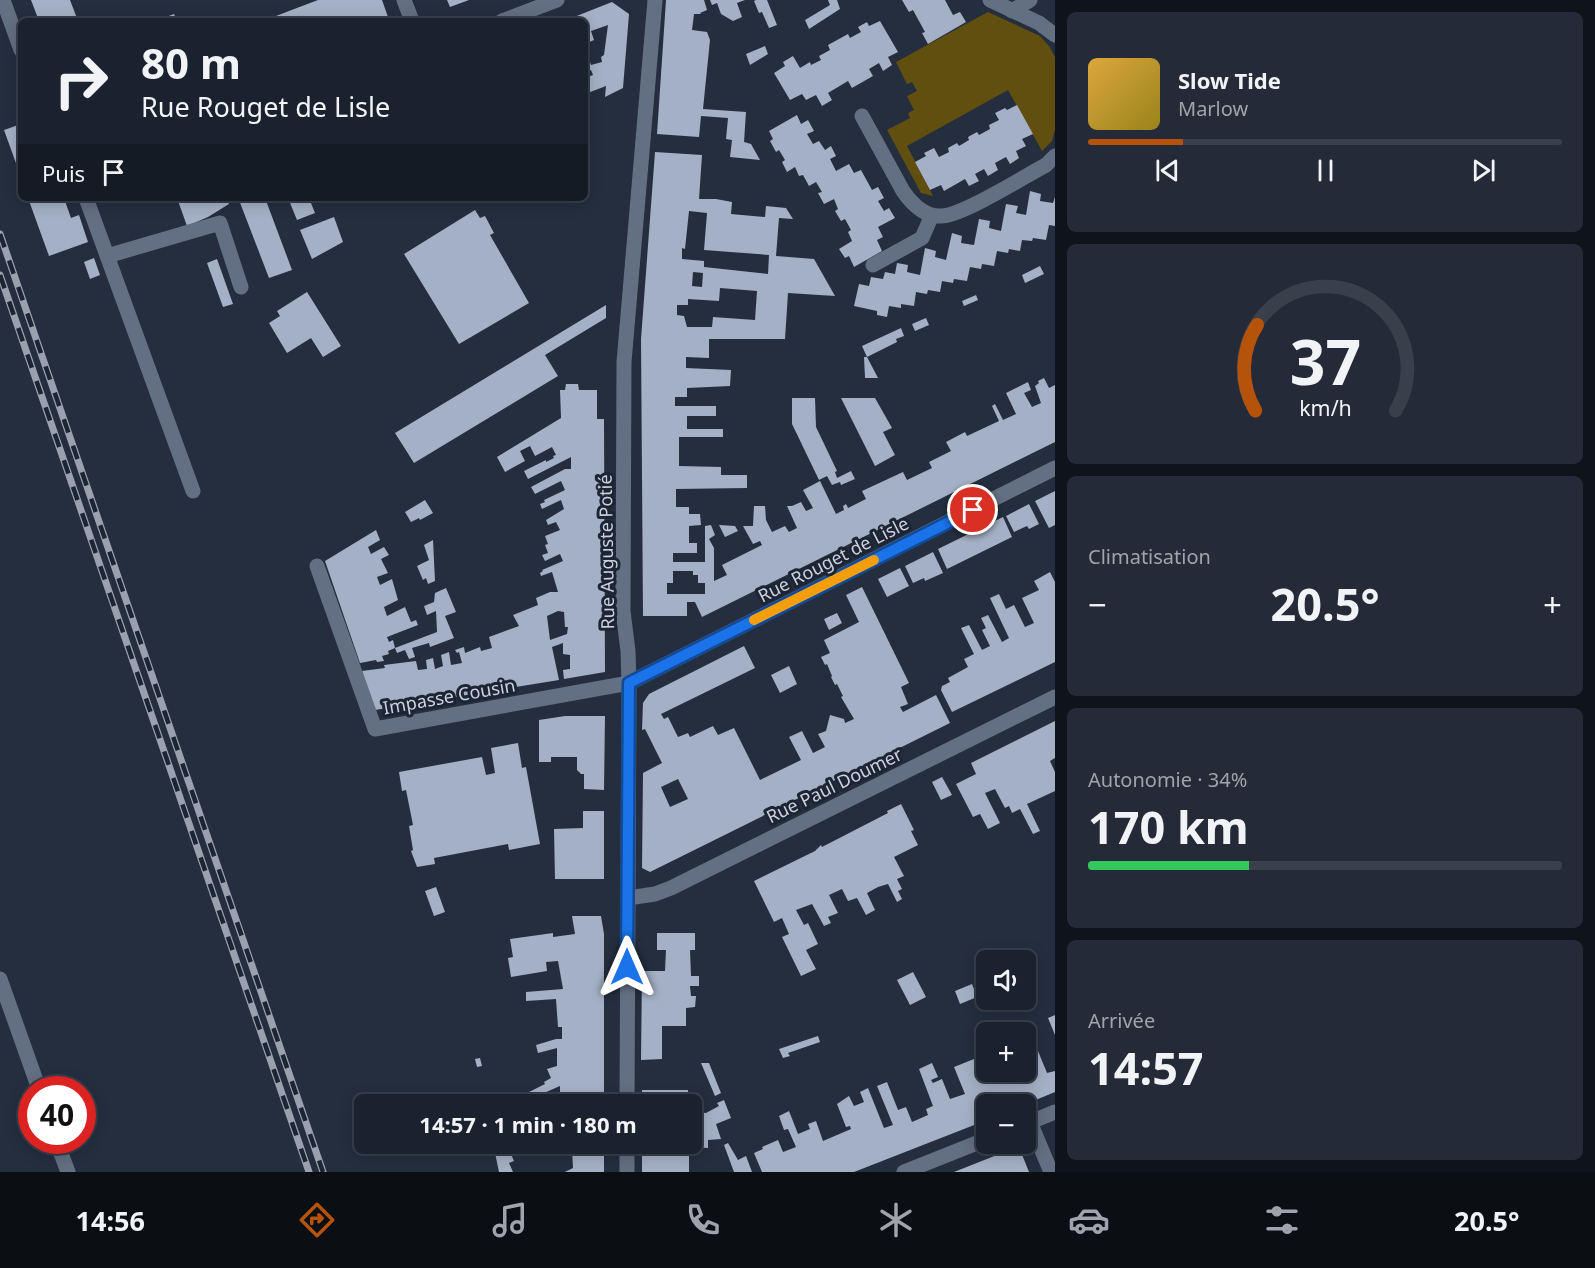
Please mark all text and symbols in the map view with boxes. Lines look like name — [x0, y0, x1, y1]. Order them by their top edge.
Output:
text: 80 m — [141, 34, 241, 91]
icon: right — [42, 42, 120, 120]
text: Slow Tide — [1178, 65, 1281, 95]
text: Rue Rouget de Lisle — [141, 88, 390, 125]
text: Marlow — [1178, 95, 1248, 122]
icon: previous — [1151, 154, 1184, 187]
icon: pause — [1309, 154, 1342, 187]
icon: next — [1467, 154, 1500, 187]
icon: arrive — [97, 156, 130, 189]
text: Puis — [42, 158, 85, 188]
text: 37 — [1289, 318, 1361, 403]
text: km/h — [1299, 393, 1351, 422]
street label: Rue Auguste Potié — [593, 474, 619, 630]
pin — [947, 484, 998, 535]
icon: arrive — [956, 493, 989, 526]
street label: Rue Rouget de Lisle — [754, 511, 912, 607]
text: Climatisation — [1088, 543, 1211, 570]
text: 20.5° — [1271, 573, 1379, 634]
text: − — [1088, 582, 1107, 627]
text: + — [1543, 582, 1562, 627]
street label: Impasse Cousin — [381, 673, 517, 719]
street label: Rue Paul Doumer — [762, 741, 906, 828]
text: Autonomie · 34% — [1088, 766, 1247, 793]
text: 170 km — [1088, 796, 1249, 857]
position arrow — [595, 935, 659, 999]
map controls — [976, 950, 1036, 1154]
button: sound — [976, 950, 1036, 1010]
text: Arrivée — [1088, 1007, 1155, 1034]
button: + — [976, 1022, 1036, 1082]
text: 14:57 — [1088, 1037, 1204, 1098]
speed limit sign: 40 — [18, 1076, 96, 1154]
button: − — [976, 1094, 1036, 1154]
text: 14:57 · 1 min · 180 m — [419, 1109, 637, 1139]
icon: directions — [296, 1199, 338, 1241]
icon: music — [489, 1199, 531, 1241]
icon: phone — [682, 1199, 724, 1241]
icon: climate — [875, 1199, 917, 1241]
icon: car — [1068, 1199, 1110, 1241]
icon: filters — [1261, 1199, 1303, 1241]
text: 14:56 — [76, 1202, 145, 1239]
text: 20.5° — [1454, 1202, 1519, 1239]

